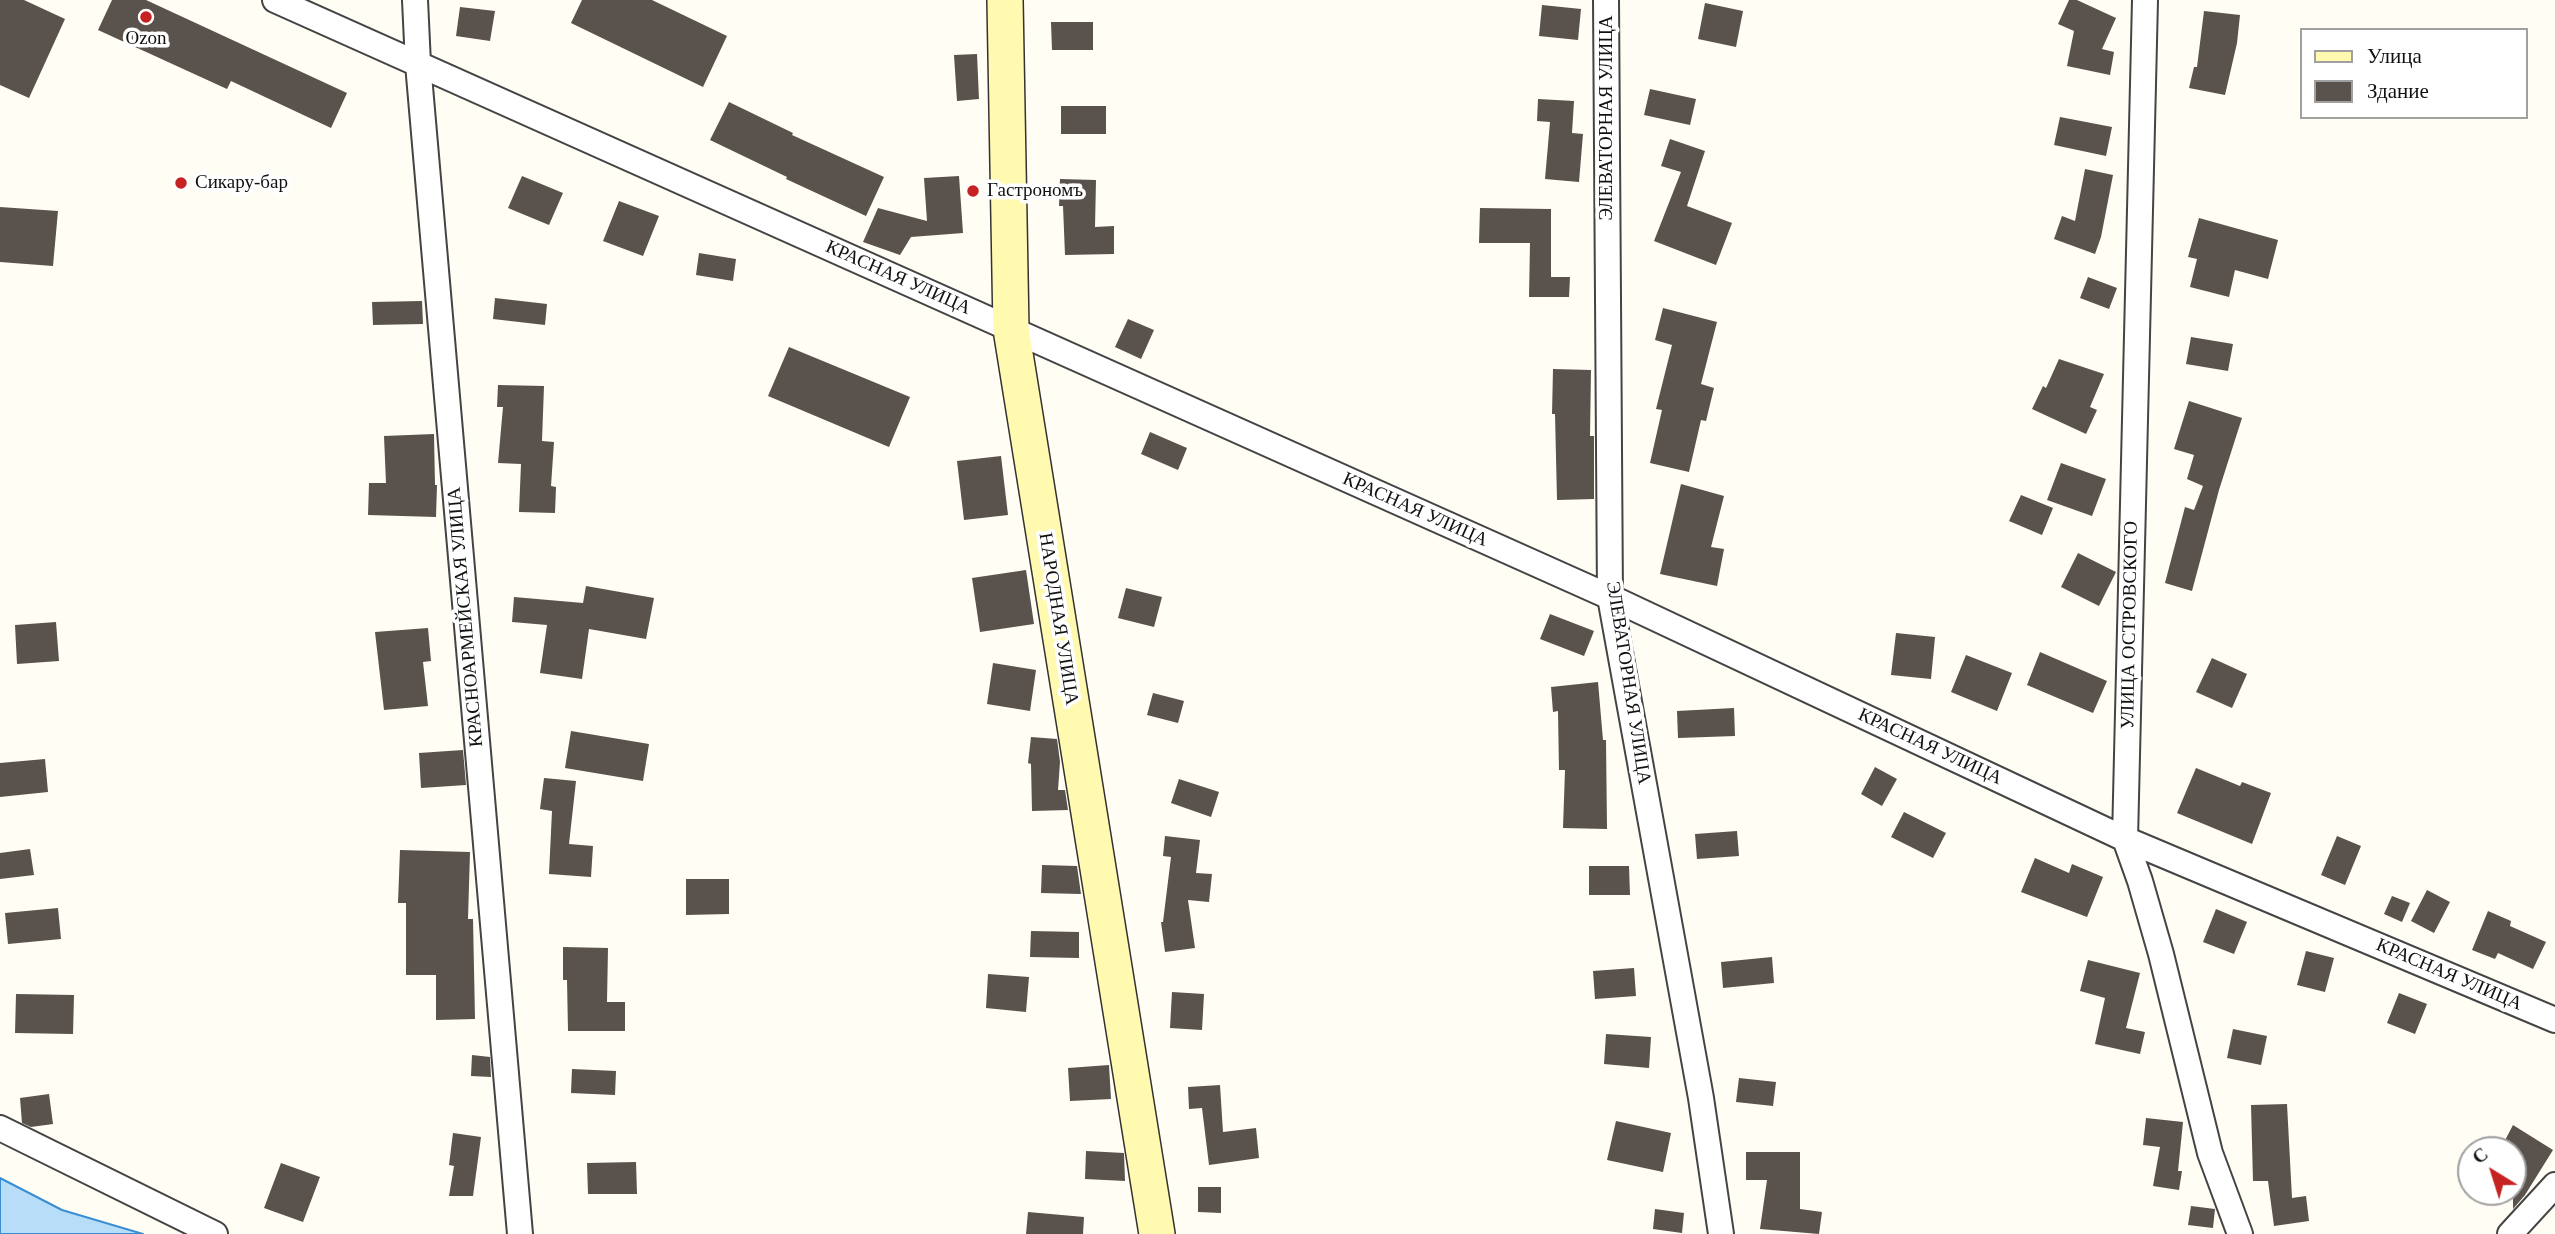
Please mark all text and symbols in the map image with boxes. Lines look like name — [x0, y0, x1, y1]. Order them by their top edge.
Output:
marker: Ozon — [138, 9, 154, 25]
street label: ЭЛЕВАТОРНАЯ УЛИЦА — [1596, 15, 1618, 221]
place label: Ozon — [125, 28, 167, 50]
legend — [2300, 28, 2527, 119]
text: Улица — [2367, 44, 2422, 68]
text: Здание — [2367, 79, 2429, 103]
place label: Сикару-бар — [195, 172, 288, 194]
marker: Сикару-бар — [173, 175, 189, 191]
place label: Гастрономъ — [987, 180, 1083, 202]
marker: Гастрономъ — [965, 183, 981, 199]
street label: КРАСНАЯ УЛИЦА — [822, 236, 974, 320]
street label: КРАСНАЯ УЛИЦА — [1339, 468, 1491, 552]
street label: КРАСНОАРМЕЙСКАЯ УЛИЦА — [443, 486, 489, 748]
street label: УЛИЦА ОСТРОВСКОГО — [2117, 521, 2143, 729]
street label: НАРОДНАЯ УЛИЦА — [1033, 531, 1083, 707]
street label: ЭЛЕВАТОРНАЯ УЛИЦА — [1601, 580, 1655, 786]
street label: КРАСНАЯ УЛИЦА — [1854, 704, 2006, 790]
street label: КРАСНАЯ УЛИЦА — [2373, 934, 2525, 1016]
north arrow — [2457, 1136, 2527, 1206]
text: С — [2468, 1143, 2492, 1168]

